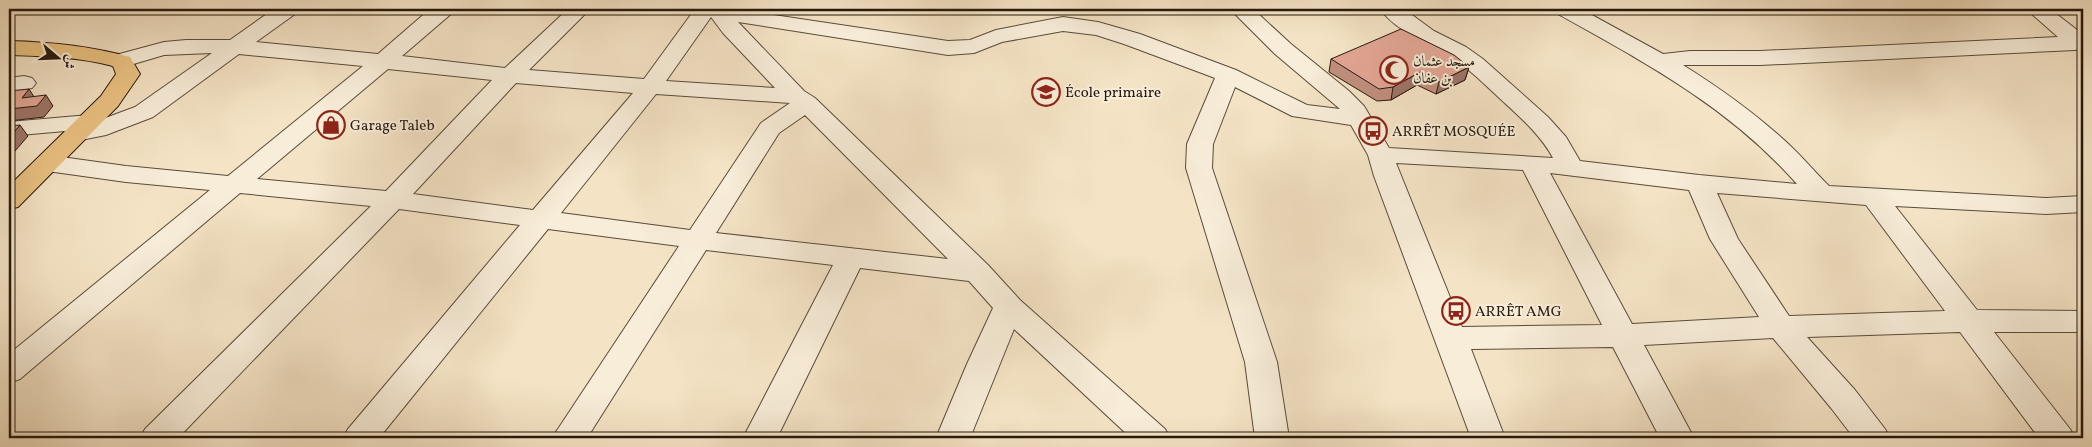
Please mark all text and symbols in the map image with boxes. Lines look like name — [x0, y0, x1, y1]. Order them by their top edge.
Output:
north arrow — [32, 32, 82, 82]
text: ش — [58, 52, 80, 72]
place label: مسجد عثمان بن عفان — [1413, 52, 1475, 90]
mosque icon: مسجد عثمان بن عفان — [1379, 55, 1409, 85]
school or university icon: École primaire — [1031, 77, 1061, 107]
place label: École primaire — [1065, 83, 1161, 104]
shop icon: Garage Taleb — [316, 110, 346, 140]
place label: Garage Taleb — [350, 116, 435, 137]
bus stop icon: ARRÊT MOSQUÉE — [1358, 116, 1388, 146]
place label: ARRÊT MOSQUÉE — [1392, 122, 1515, 143]
bus stop icon: ARRÊT AMG — [1441, 296, 1471, 326]
place label: ARRÊT AMG — [1475, 302, 1562, 323]

